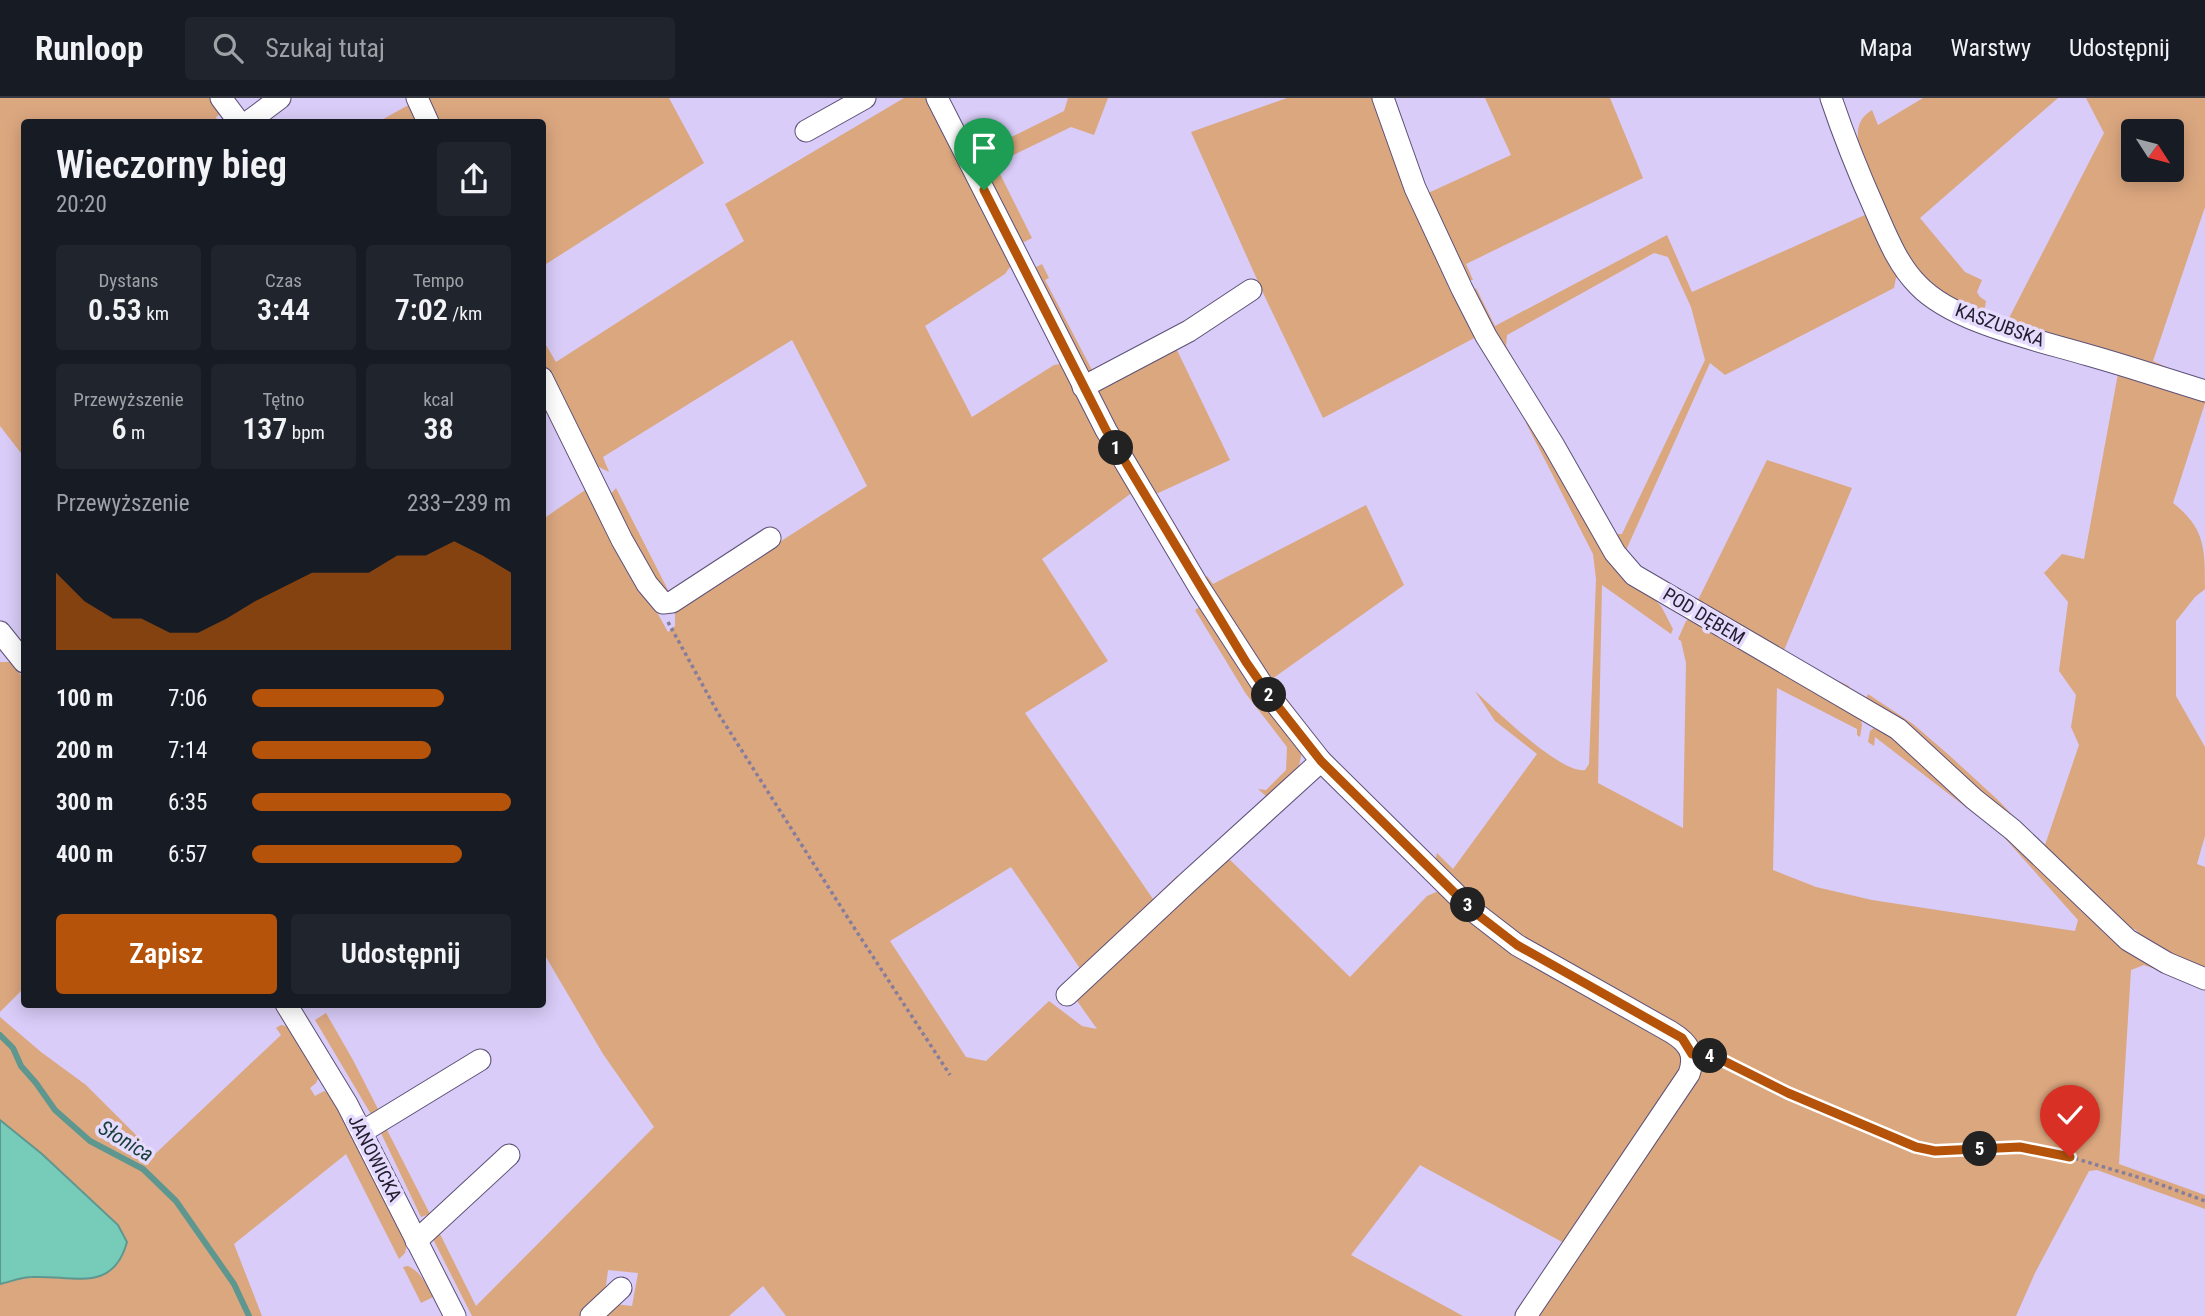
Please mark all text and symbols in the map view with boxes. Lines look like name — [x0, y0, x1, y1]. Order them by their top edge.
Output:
search box — [185, 17, 675, 80]
text: Runloop — [35, 29, 143, 68]
icon: search — [209, 29, 247, 67]
text: Szukaj tutaj — [265, 33, 385, 63]
text: Mapa — [1860, 34, 1913, 62]
text: Warstwy — [1951, 34, 2031, 62]
text: Udostępnij — [2069, 34, 2170, 62]
pin — [954, 118, 1014, 190]
north arrow — [2121, 119, 2184, 182]
map controls — [2121, 119, 2184, 182]
icon: arrive — [965, 129, 1003, 167]
button: share — [437, 142, 511, 216]
text: Wieczorny bieg — [56, 143, 287, 187]
text: 20:20 — [56, 191, 107, 218]
text: Dystans — [98, 269, 159, 292]
text: Czas — [265, 269, 302, 292]
text: Tempo — [413, 269, 464, 292]
text: 0.53 — [88, 292, 142, 327]
text: 3:44 — [257, 292, 310, 327]
text: 7:02 — [395, 292, 448, 327]
street label: KASZUBSKA — [1952, 298, 2048, 352]
text: km — [142, 302, 169, 325]
text: /km — [448, 302, 482, 325]
text: Przewyższenie — [73, 388, 184, 411]
text: Tętno — [262, 388, 305, 411]
text: kcal — [423, 388, 454, 411]
text: 6 — [112, 411, 127, 446]
text: 137 — [242, 411, 287, 446]
text: 38 — [423, 411, 454, 446]
text: m — [127, 421, 145, 444]
text: bpm — [287, 421, 325, 444]
pin: 1 — [1098, 430, 1134, 466]
text: 1 — [1111, 436, 1120, 459]
text: Przewyższenie — [56, 490, 189, 517]
text: 233–239 m — [407, 490, 511, 517]
street label: POD DĘBEM — [1659, 583, 1749, 649]
pin: 2 — [1252, 678, 1286, 712]
text: 2 — [1264, 683, 1273, 706]
text: 100 m — [56, 685, 113, 712]
text: 7:06 — [168, 685, 207, 712]
text: 200 m — [56, 737, 113, 764]
text: 7:14 — [168, 737, 207, 764]
text: 300 m — [56, 789, 113, 816]
text: 6:35 — [168, 789, 207, 816]
text: 400 m — [56, 841, 113, 868]
text: 6:57 — [168, 841, 207, 868]
pin: 3 — [1450, 888, 1486, 922]
text: 3 — [1463, 893, 1472, 916]
button: Zapisz — [56, 914, 277, 994]
button: Udostępnij — [291, 914, 511, 994]
pin: 4 — [1692, 1038, 1728, 1074]
text: 4 — [1705, 1044, 1714, 1067]
pin — [2040, 1085, 2100, 1157]
icon: check — [2051, 1096, 2089, 1134]
street label: JANOWICKA — [343, 1111, 407, 1205]
water label: Słonica — [94, 1115, 158, 1167]
pin: 5 — [1962, 1132, 1997, 1166]
text: 5 — [1975, 1137, 1984, 1160]

